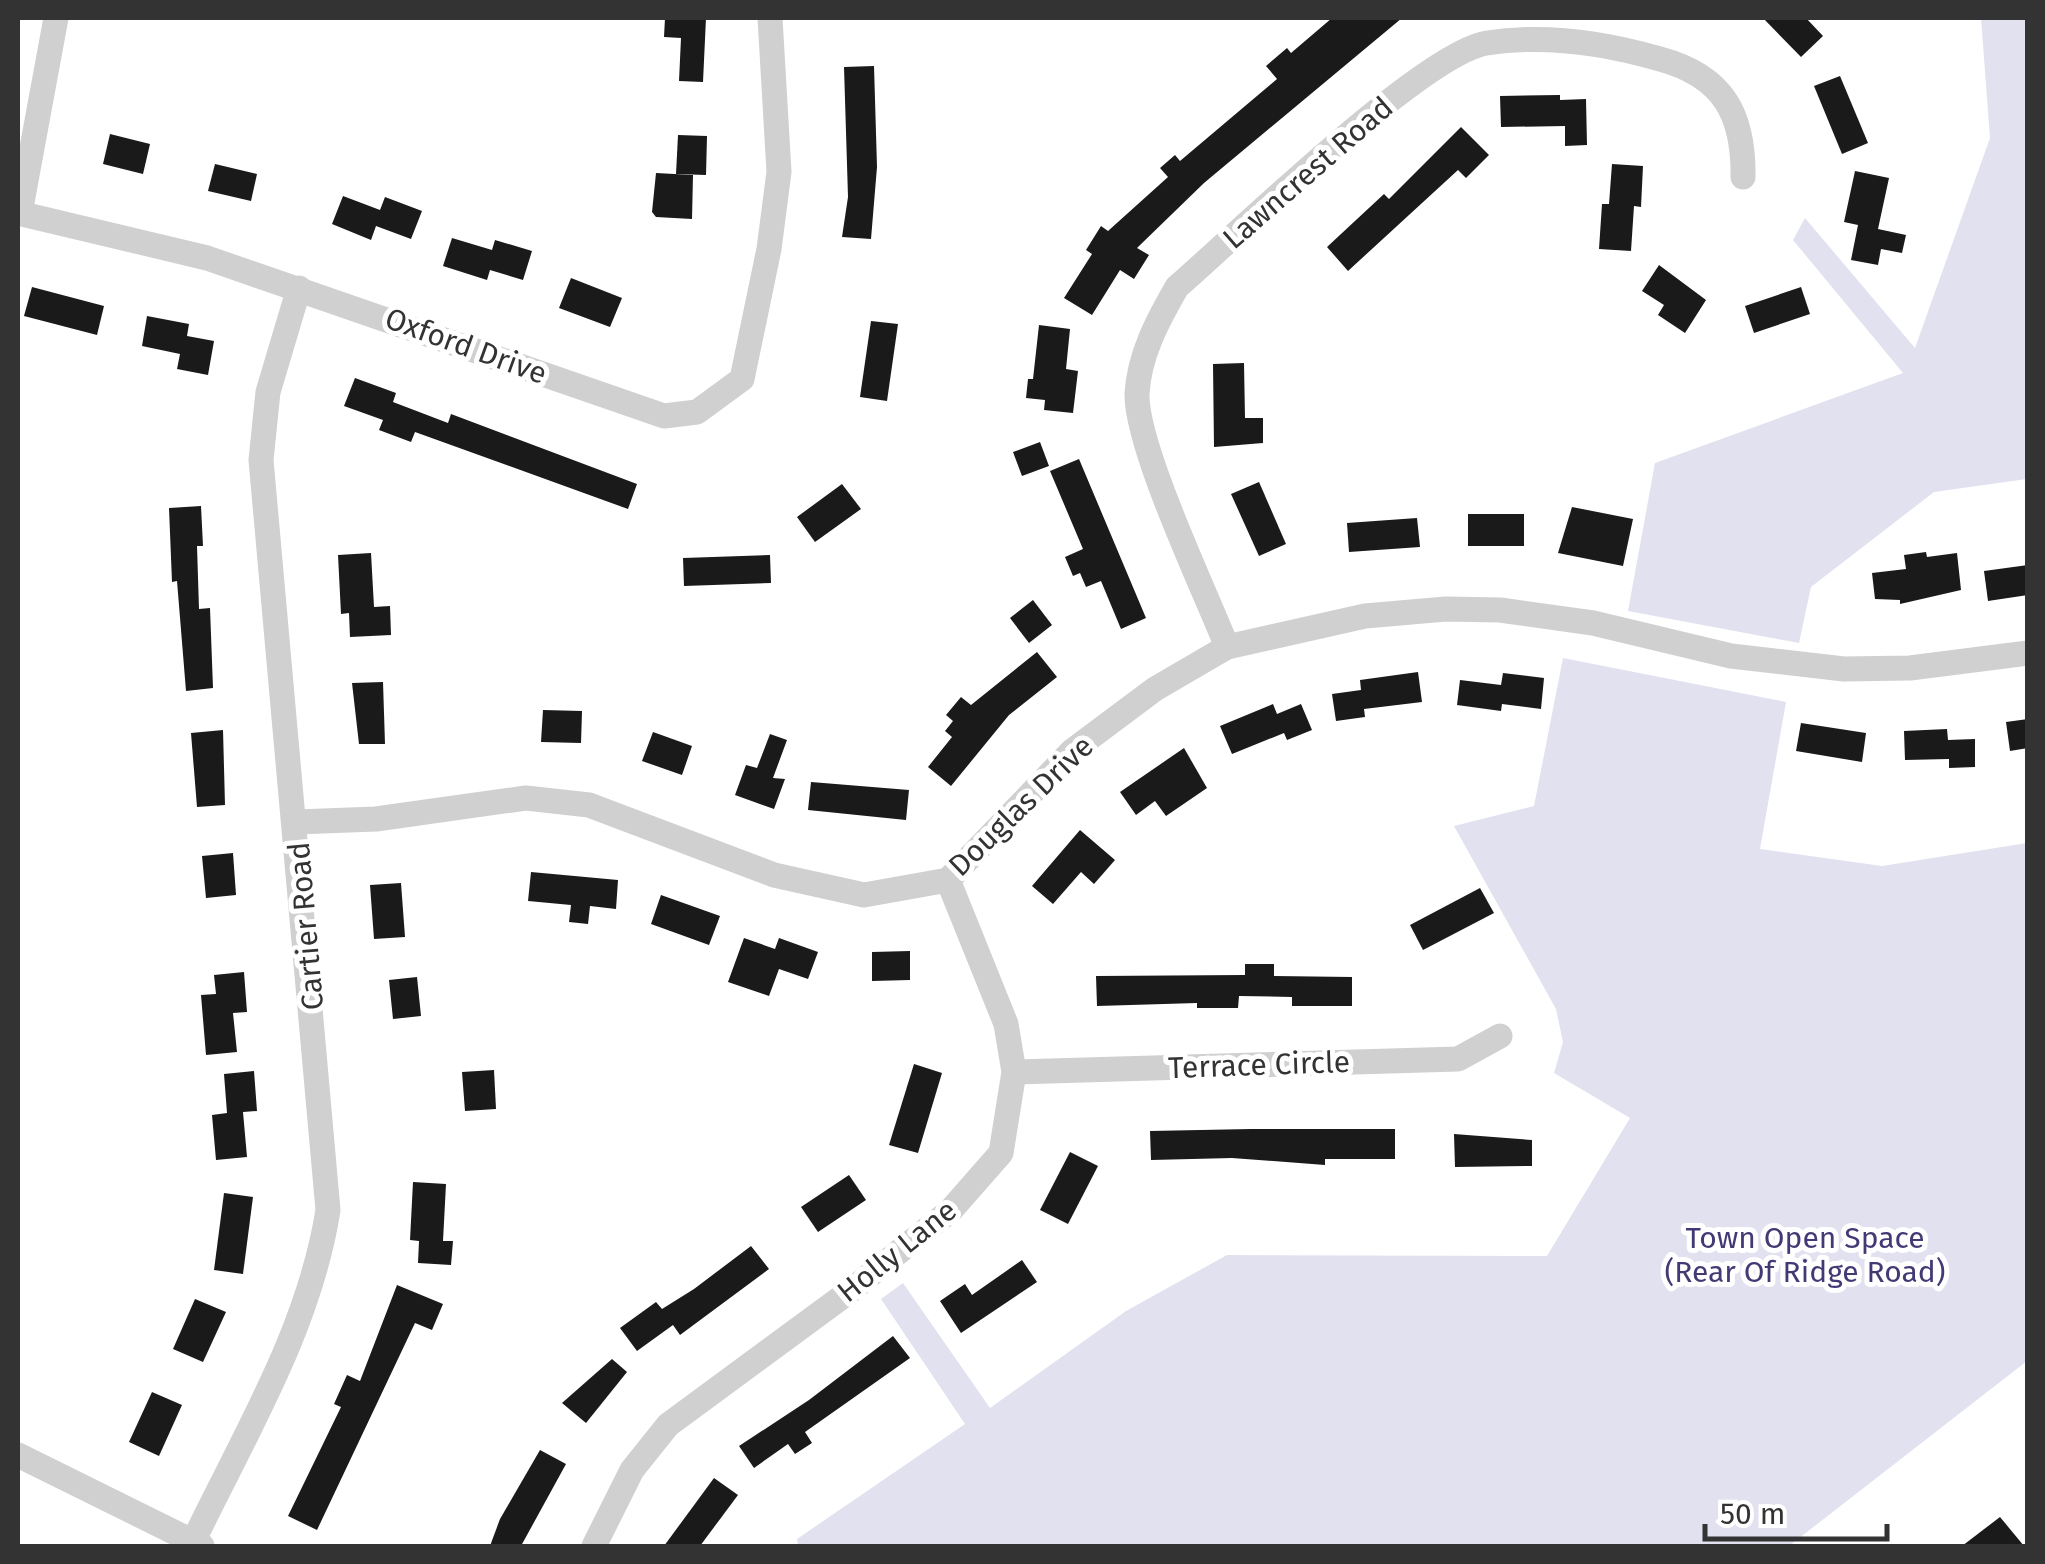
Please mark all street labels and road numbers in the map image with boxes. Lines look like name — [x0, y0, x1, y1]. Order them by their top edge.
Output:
street label: Lawncrest Road — [1216, 89, 1400, 257]
street label: Oxford Drive — [380, 300, 552, 392]
street label: Douglas Drive — [941, 728, 1101, 884]
street label: Cartier Road — [281, 840, 331, 1012]
street label: Terrace Circle — [1167, 1044, 1351, 1086]
street label: Holly Lane — [830, 1192, 964, 1310]

